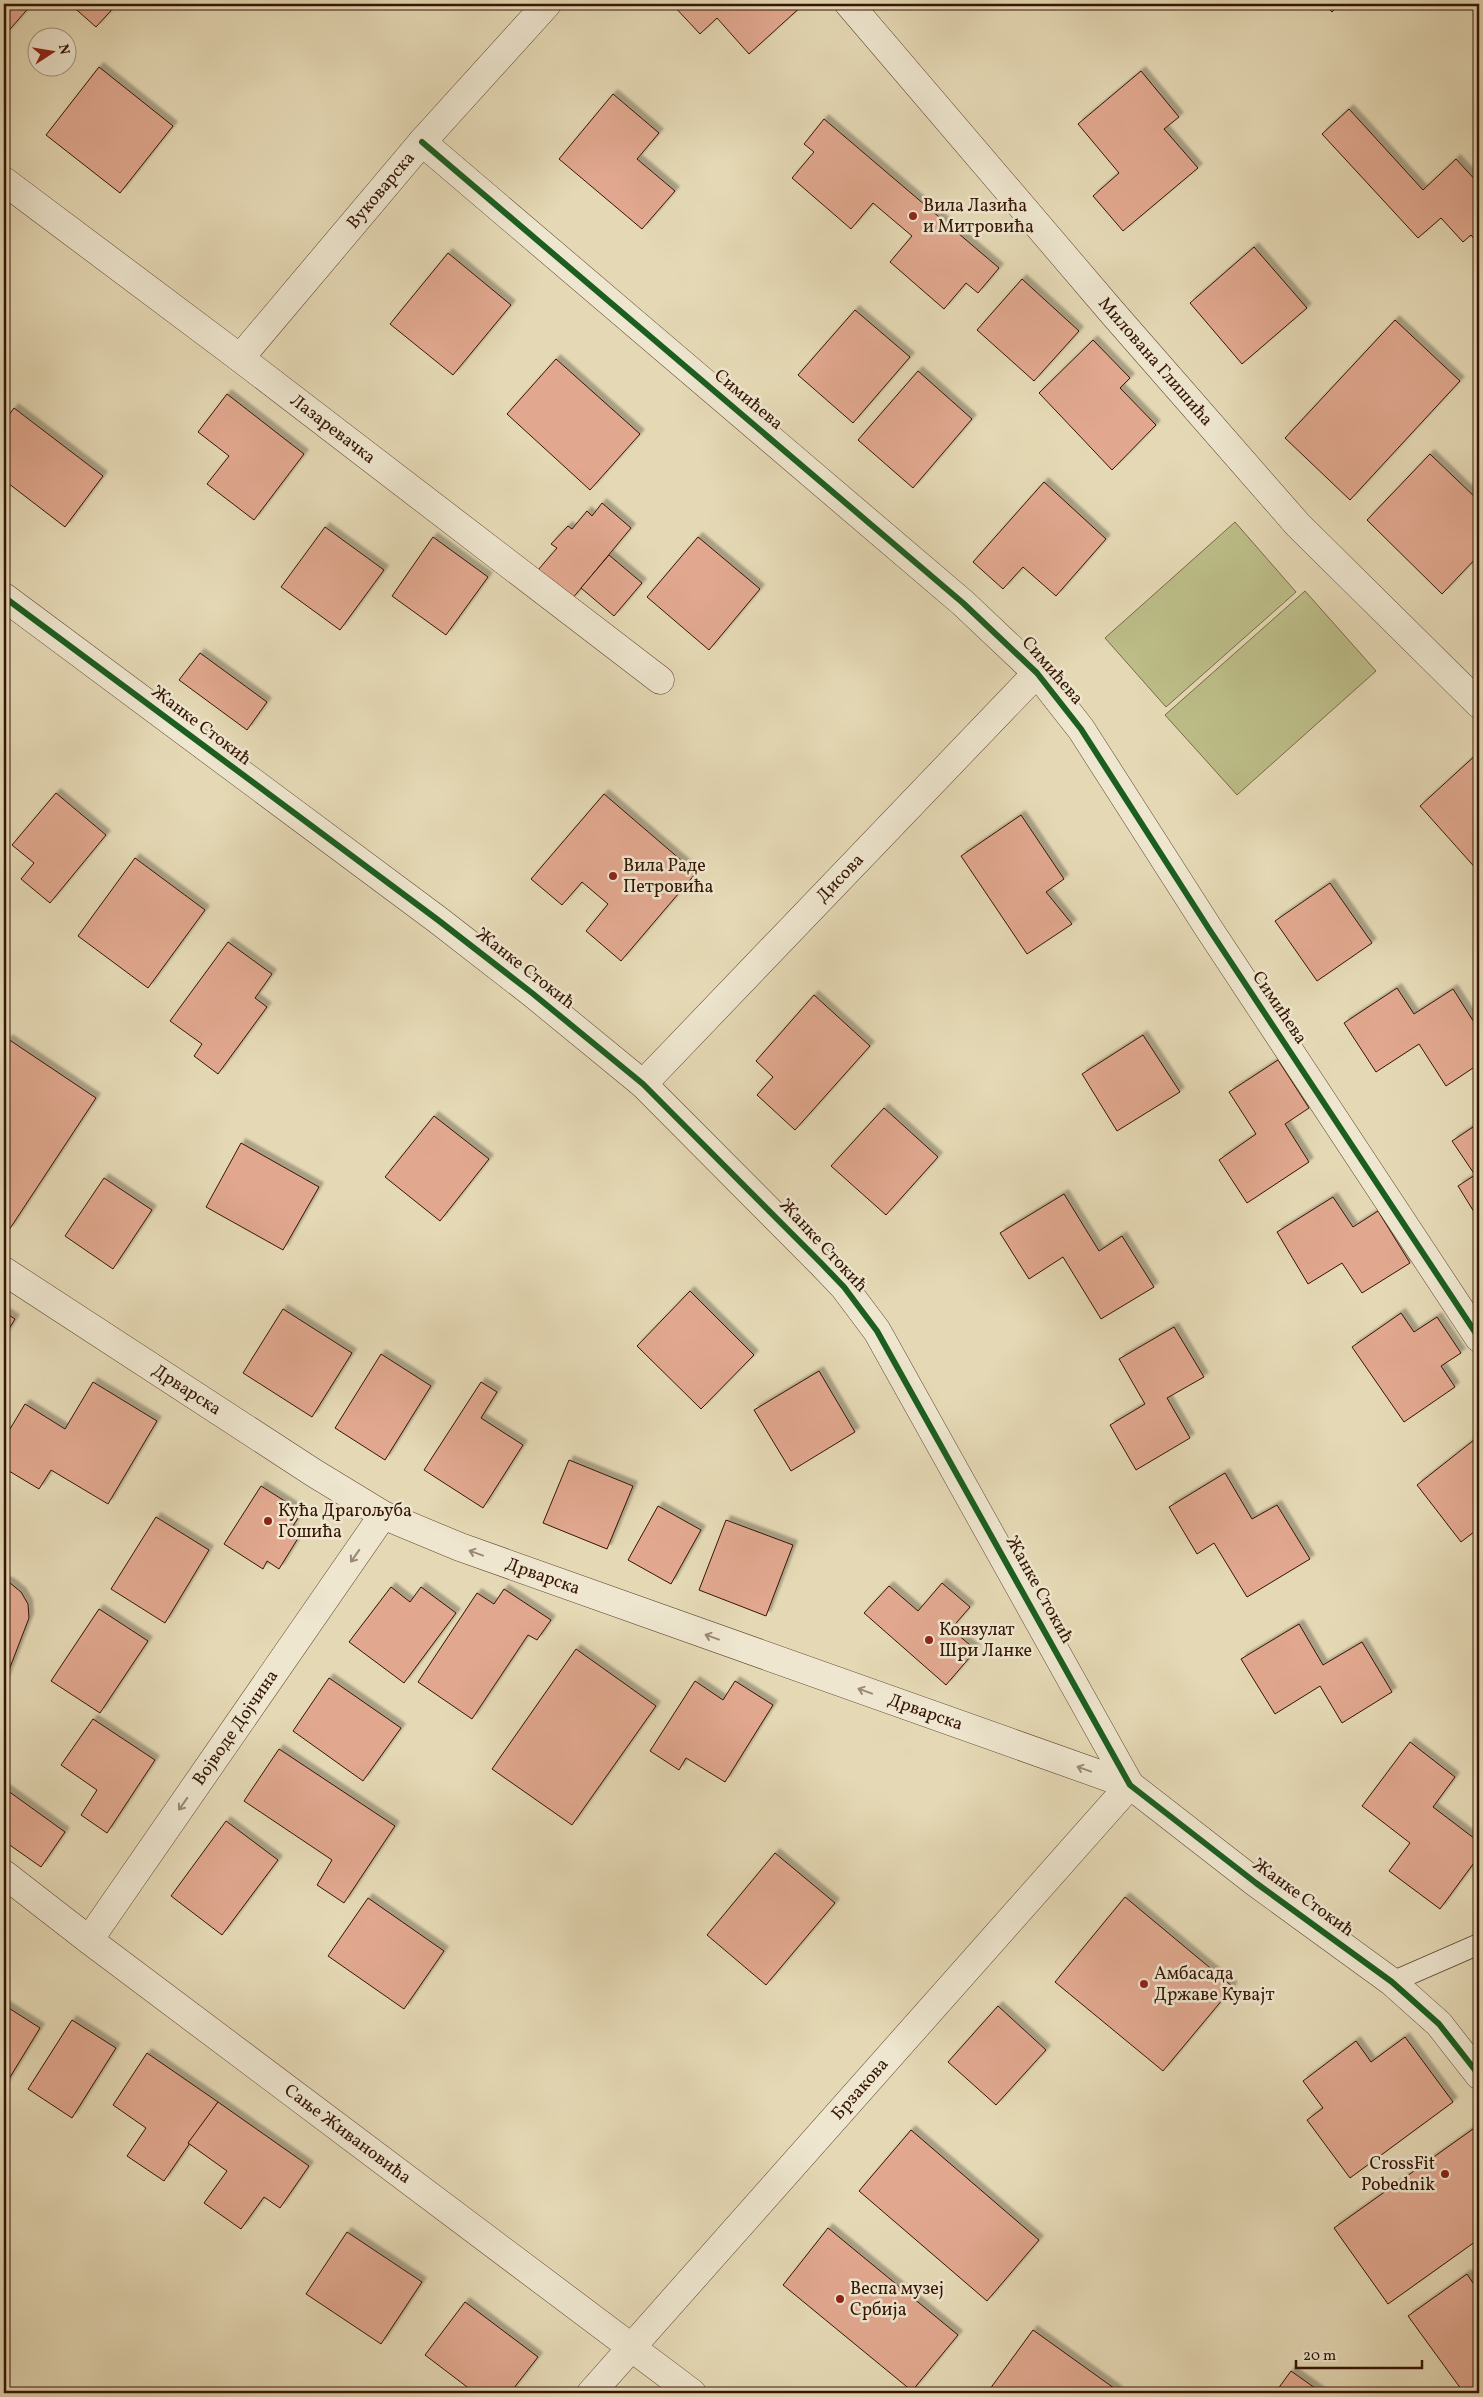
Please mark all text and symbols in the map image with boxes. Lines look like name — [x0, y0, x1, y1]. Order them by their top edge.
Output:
north arrow — [28, 28, 78, 78]
text: N — [53, 43, 74, 57]
street label: Вуковарска — [341, 146, 421, 235]
place label: Вила Лазића и Митровића — [923, 194, 1034, 240]
marker: Вила Лазића и Митровића — [907, 210, 919, 222]
street label: Милована Глишића — [1092, 292, 1219, 432]
street label: Симићева — [708, 364, 788, 436]
street label: Лазаревачка — [285, 388, 381, 470]
street label: Симићева — [1015, 631, 1089, 711]
street label: Жанке Стокић — [146, 680, 257, 772]
street label: Дисова — [811, 848, 870, 908]
place label: Вила Раде Петровића — [623, 854, 714, 900]
marker: Вила Раде Петровића — [607, 870, 619, 882]
street label: Жанке Стокић — [470, 922, 580, 1016]
street label: Симићева — [1245, 966, 1313, 1050]
street label: Жанке Стокић — [773, 1194, 873, 1299]
street label: Дрварска — [147, 1358, 226, 1422]
place label: Кућа Драгољуба Гошића — [278, 1499, 412, 1545]
marker: Кућа Драгољуба Гошића — [262, 1515, 274, 1527]
street label: Жанке Стокић — [999, 1532, 1079, 1649]
one-way arrow — [350, 1548, 360, 1562]
one-way arrow — [469, 1548, 485, 1558]
street label: Дрварска — [502, 1552, 584, 1601]
place label: Конзулат Шри Ланке — [939, 1618, 1032, 1664]
one-way arrow — [705, 1632, 720, 1641]
marker: Конзулат Шри Ланке — [923, 1634, 935, 1646]
street label: Војводе Дојчина — [187, 1665, 285, 1791]
one-way arrow — [858, 1686, 874, 1695]
street label: Дрварска — [884, 1687, 966, 1737]
one-way arrow — [1077, 1764, 1093, 1773]
one-way arrow — [178, 1797, 188, 1811]
street label: Жанке Стокић — [1247, 1853, 1359, 1944]
place label: Амбасада Државе Кувајт — [1154, 1962, 1275, 2008]
marker: Амбасада Државе Кувајт — [1138, 1978, 1150, 1990]
street label: Брзакова — [826, 2053, 895, 2126]
street label: Сање Живановића — [279, 2078, 416, 2190]
place label: CrossFit Pobednik — [1361, 2152, 1435, 2198]
marker: CrossFit Pobednik — [1439, 2168, 1451, 2180]
place label: Веспа музеј Србија — [850, 2277, 944, 2323]
marker: Веспа музеј Србија — [834, 2293, 846, 2305]
scale bar — [1296, 2337, 1422, 2369]
text: 20 m — [1303, 2346, 1336, 2367]

